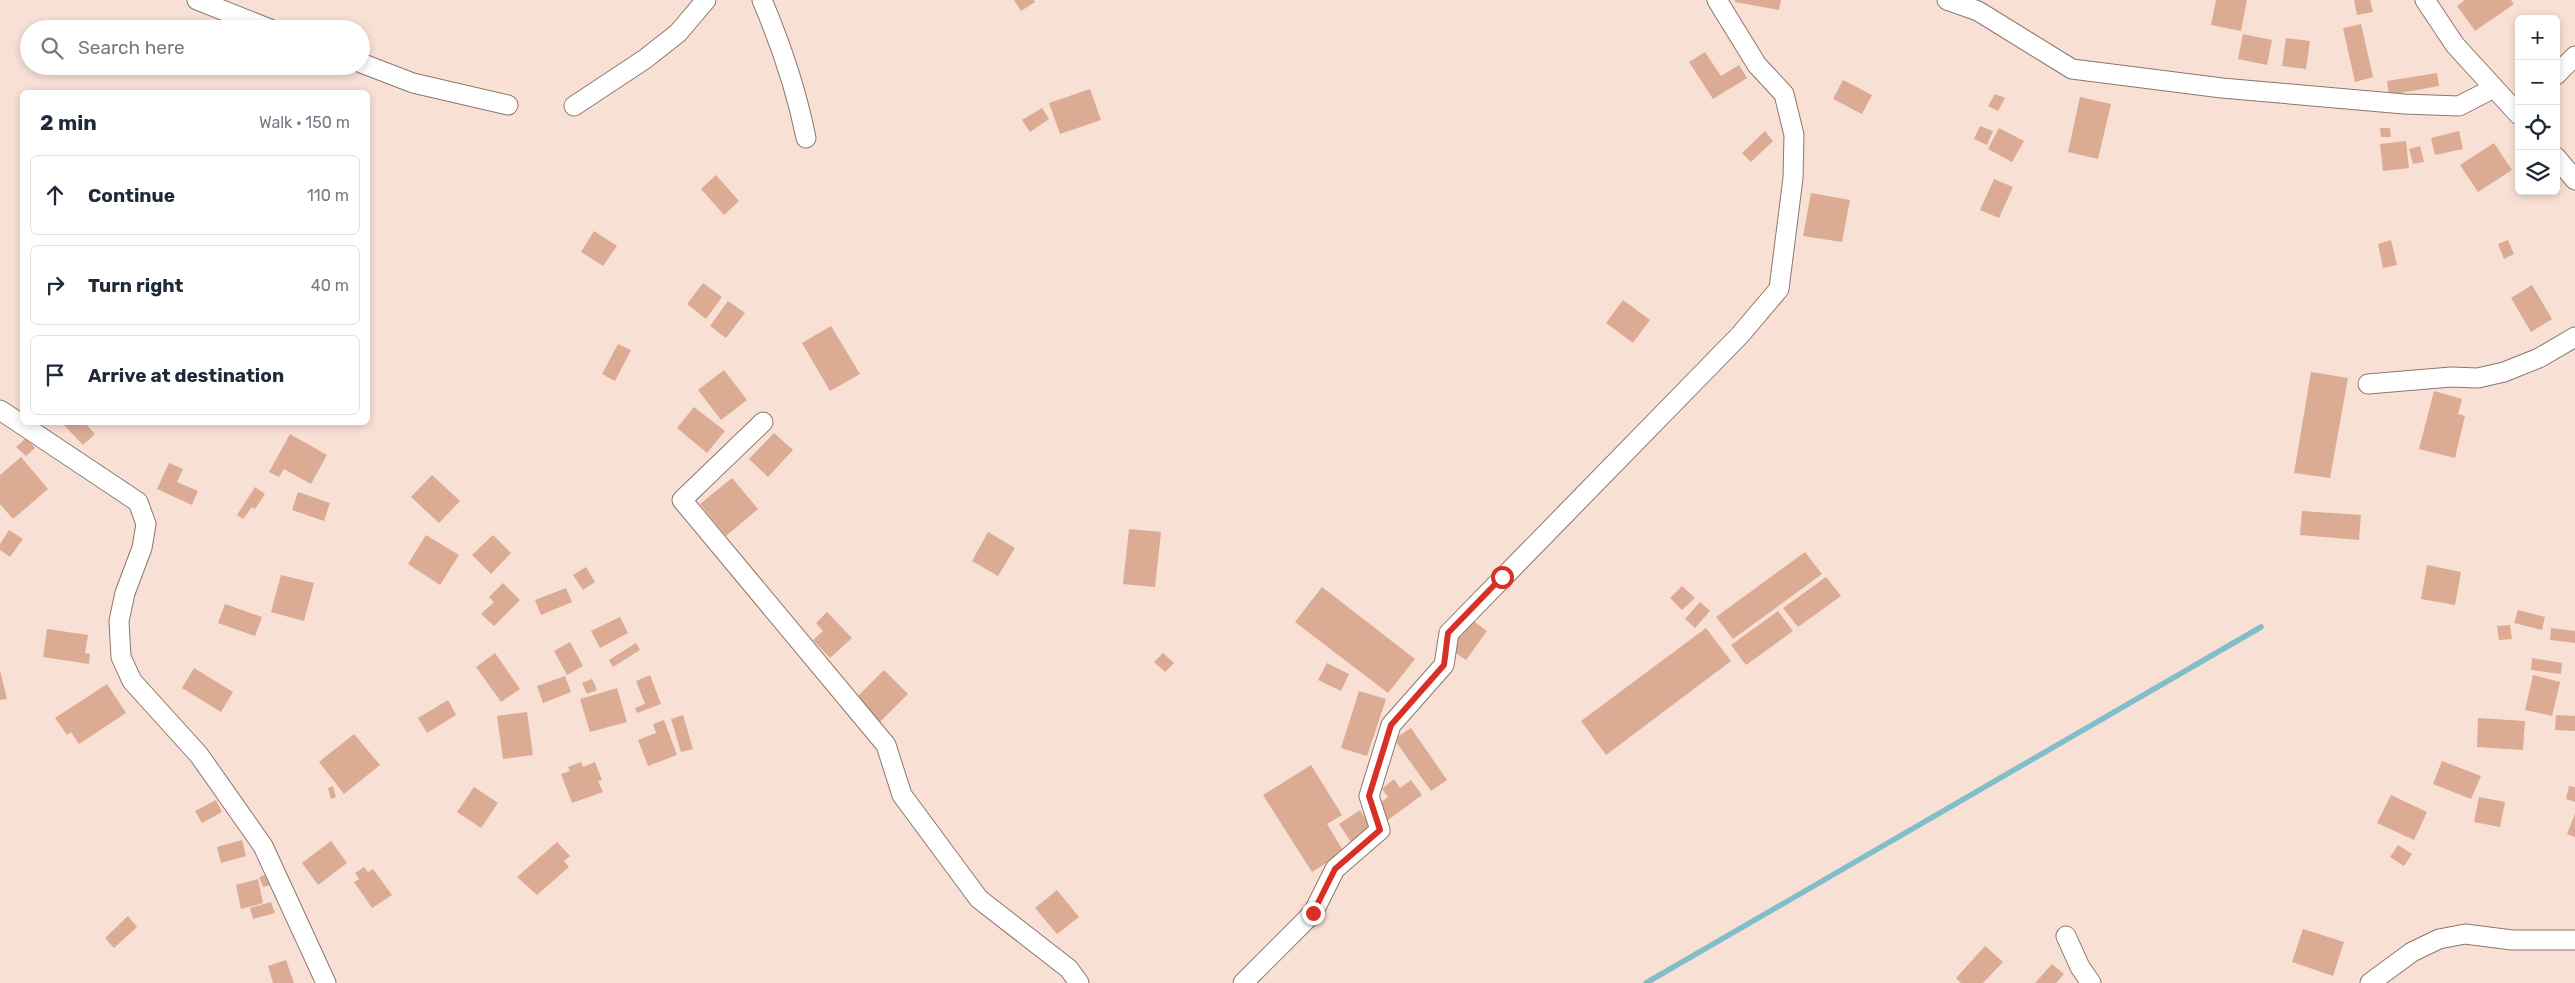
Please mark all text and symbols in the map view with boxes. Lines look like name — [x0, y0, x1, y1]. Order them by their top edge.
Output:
map controls — [2515, 15, 2560, 195]
button: + — [2515, 15, 2560, 60]
search box — [20, 20, 370, 75]
icon: search — [38, 34, 66, 62]
text: Search here — [78, 36, 185, 59]
button: − — [2515, 60, 2560, 105]
button: locate — [2515, 105, 2560, 150]
text: 2 min — [40, 110, 97, 135]
text: Walk · 150 m — [259, 113, 350, 132]
button: layers — [2515, 150, 2560, 195]
icon: ahead — [41, 181, 69, 209]
text: Continue — [88, 184, 175, 207]
text: 110 m — [307, 186, 349, 205]
icon: right — [41, 271, 69, 299]
text: Turn right — [88, 274, 183, 297]
text: 40 m — [311, 276, 349, 295]
icon: arrive — [41, 361, 69, 389]
text: Arrive at destination — [88, 364, 284, 387]
route start — [1491, 566, 1514, 589]
route end — [1302, 902, 1325, 925]

